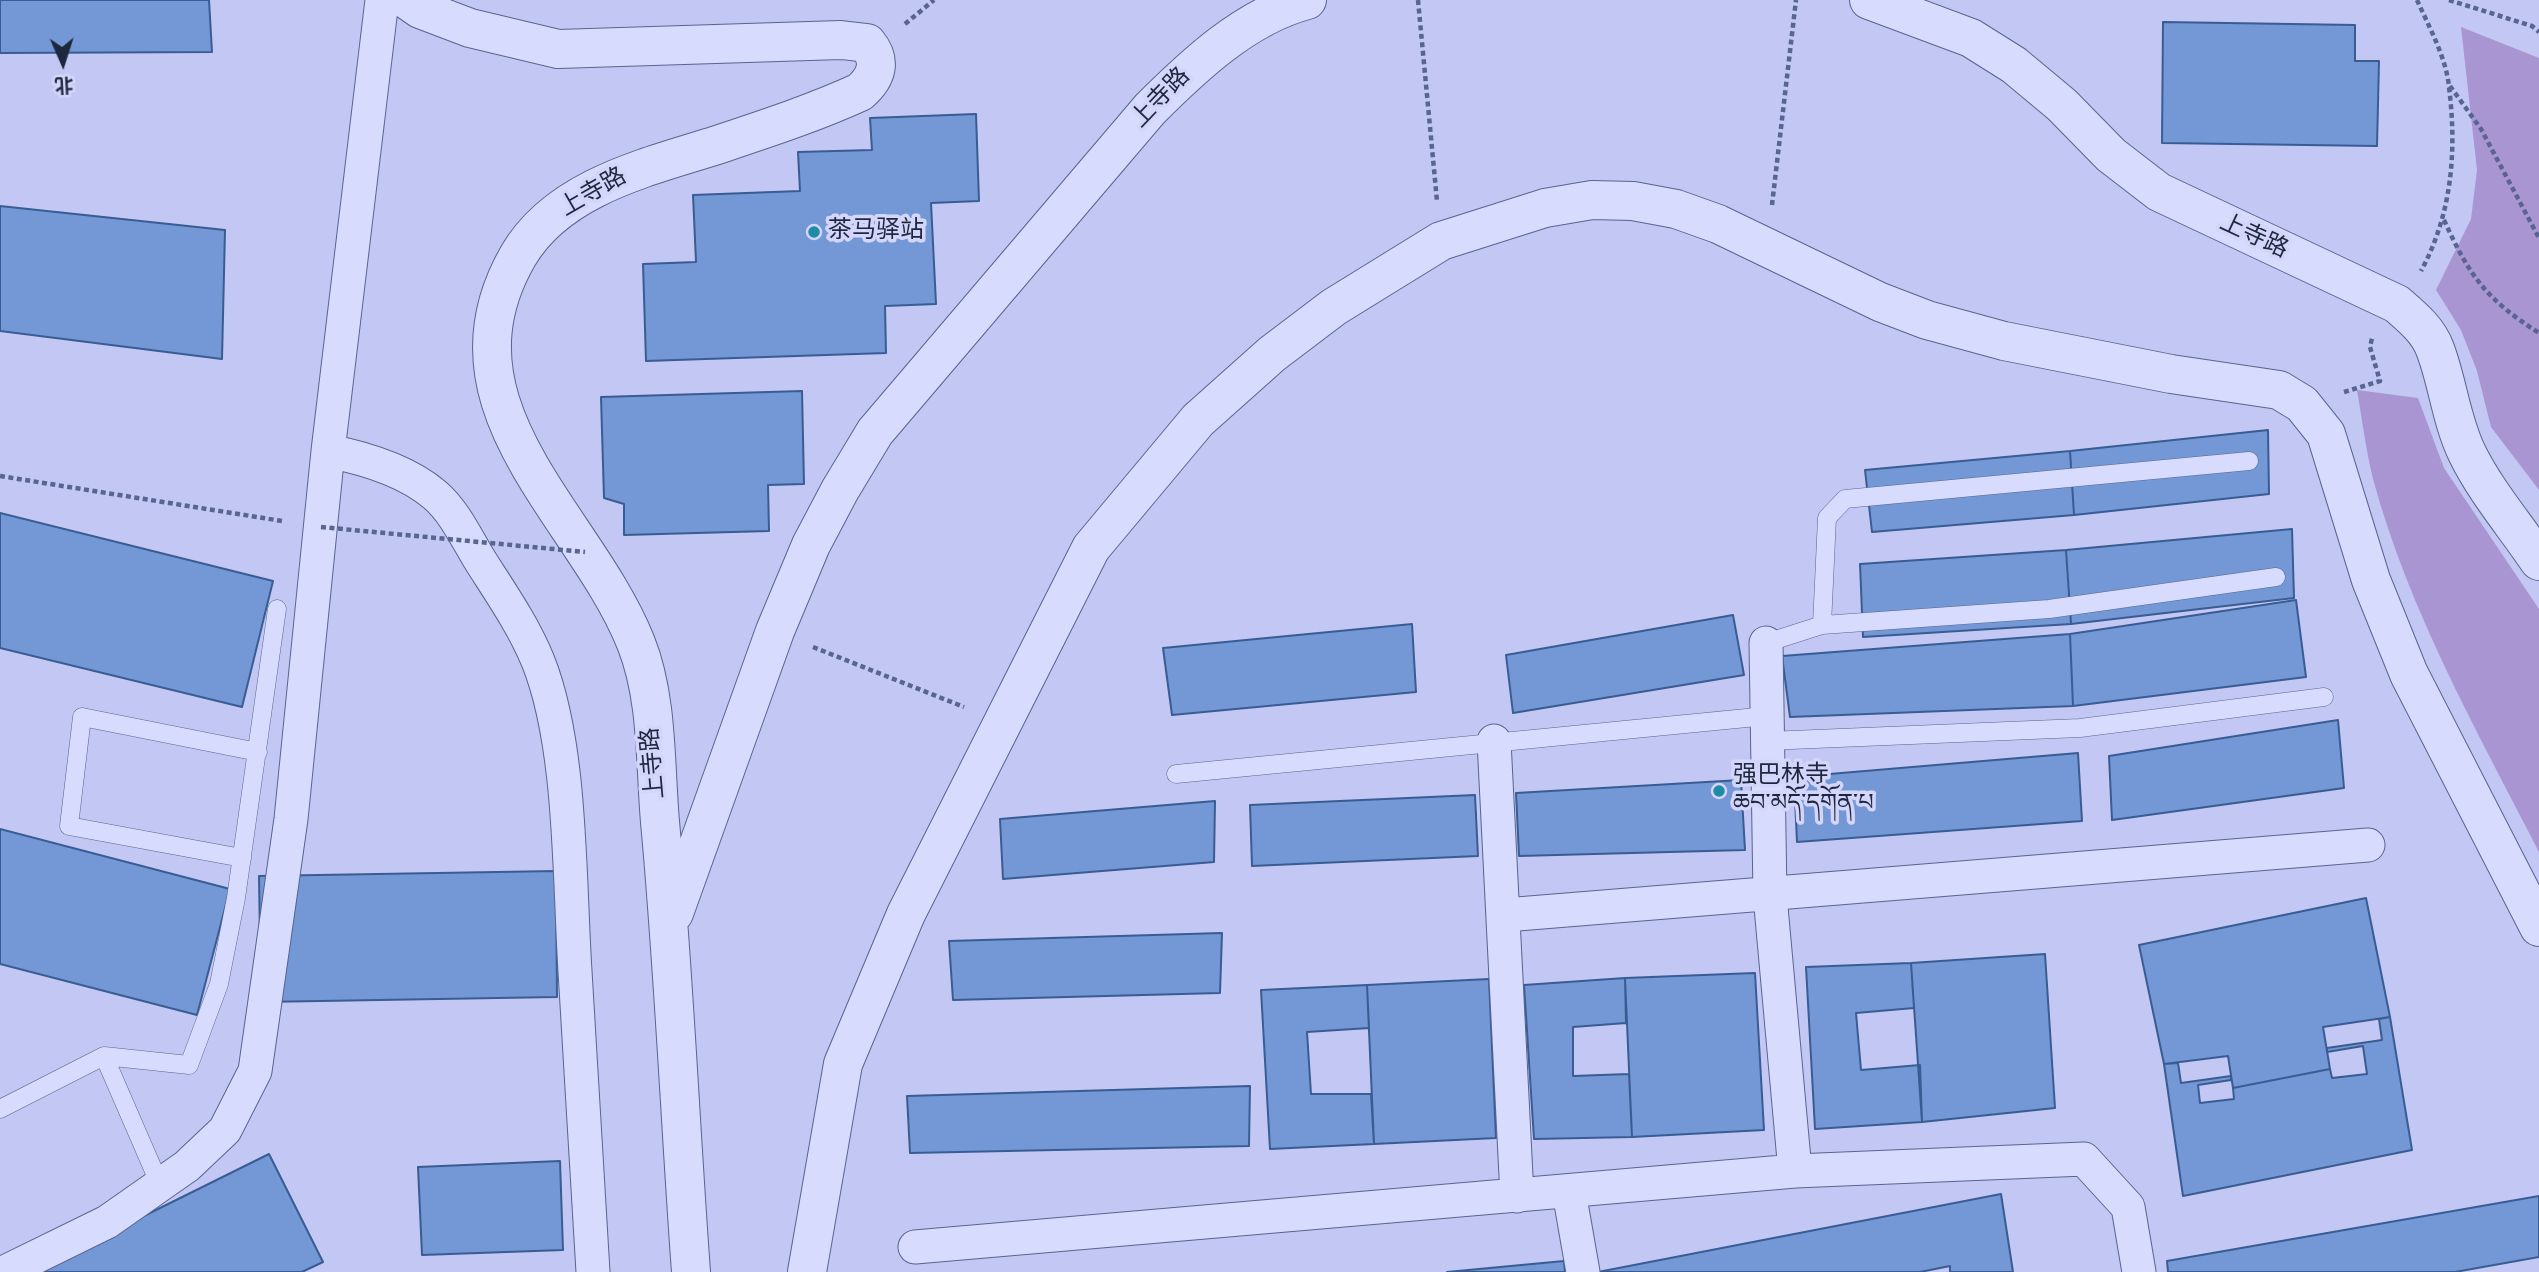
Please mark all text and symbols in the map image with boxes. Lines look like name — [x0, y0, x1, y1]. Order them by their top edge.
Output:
north arrow — [28, 28, 98, 98]
street label: 上寺路 — [1127, 63, 1197, 135]
text: 北 — [54, 69, 74, 99]
street label: 上寺路 — [556, 164, 632, 224]
street label: 上寺路 — [2214, 210, 2292, 266]
place label: 茶马驿站 — [828, 218, 924, 246]
marker: 茶马驿站 — [806, 224, 822, 240]
street label: 上寺路 — [638, 726, 672, 800]
place label: 强巴林寺 ཆབ་མདོ་དགོན་པ — [1733, 763, 1874, 819]
marker: 强巴林寺 ཆབ་མདོ་དགོན་པ — [1711, 783, 1727, 799]

